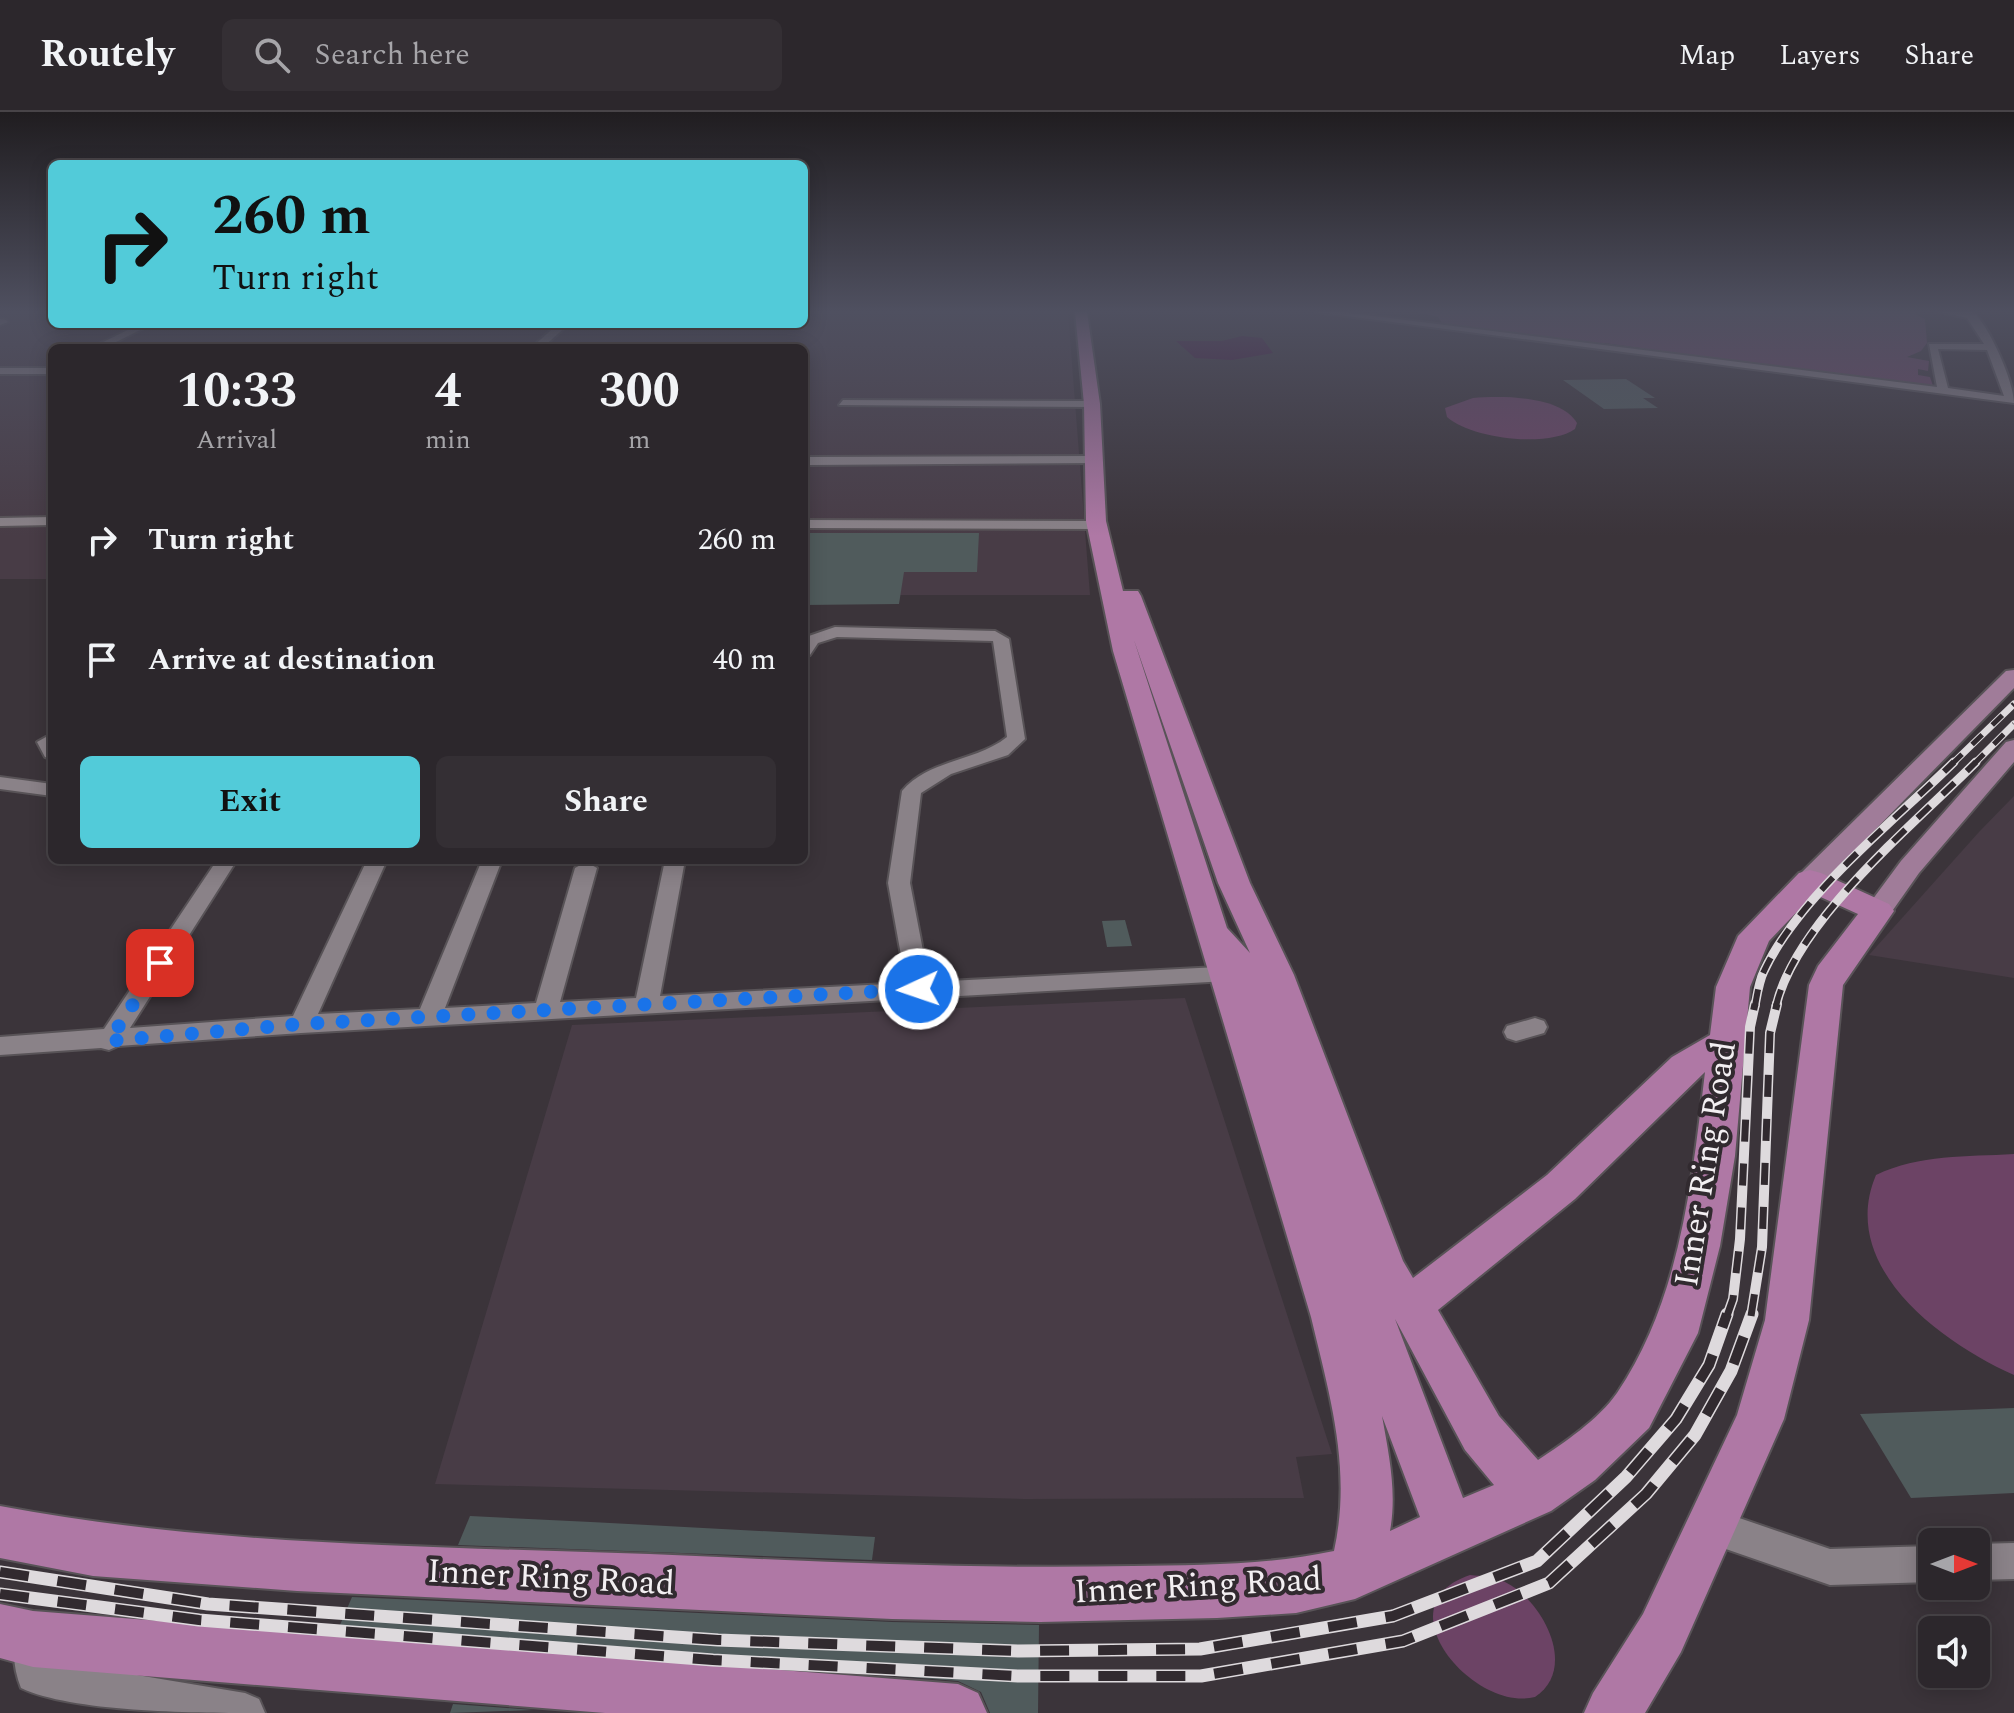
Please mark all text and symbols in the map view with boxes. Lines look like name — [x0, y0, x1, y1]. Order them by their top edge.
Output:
search box — [222, 19, 782, 91]
text: Routely — [40, 26, 174, 84]
text: Search here — [314, 32, 470, 78]
icon: search — [250, 33, 294, 77]
text: Map — [1679, 34, 1735, 77]
text: Layers — [1779, 34, 1861, 77]
text: Share — [1905, 34, 1974, 77]
text: 260 m — [212, 174, 371, 259]
icon: right — [80, 192, 184, 296]
text: Turn right — [212, 251, 379, 306]
text: 10:33 — [176, 355, 297, 428]
text: 4 — [434, 355, 461, 428]
text: 300 — [599, 355, 680, 428]
text: Arrival — [196, 420, 277, 460]
text: min — [425, 420, 471, 460]
text: m — [628, 420, 650, 460]
text: Turn right — [148, 517, 294, 563]
text: 260 m — [698, 517, 776, 563]
icon: right — [80, 518, 124, 562]
text: Arrive at destination — [148, 637, 435, 683]
text: 40 m — [713, 637, 776, 683]
icon: arrive — [80, 638, 124, 682]
button: Exit — [80, 756, 420, 848]
button: Share — [436, 756, 776, 848]
pin — [126, 929, 194, 997]
icon: arrive — [138, 941, 182, 985]
position arrow — [877, 947, 961, 1031]
street label: Inner Ring Road — [1661, 1038, 1751, 1290]
north arrow — [1918, 1528, 1990, 1600]
map controls — [1918, 1528, 1990, 1688]
street label: Inner Ring Road — [426, 1546, 676, 1610]
street label: Inner Ring Road — [1073, 1554, 1323, 1618]
button: sound — [1918, 1616, 1990, 1688]

